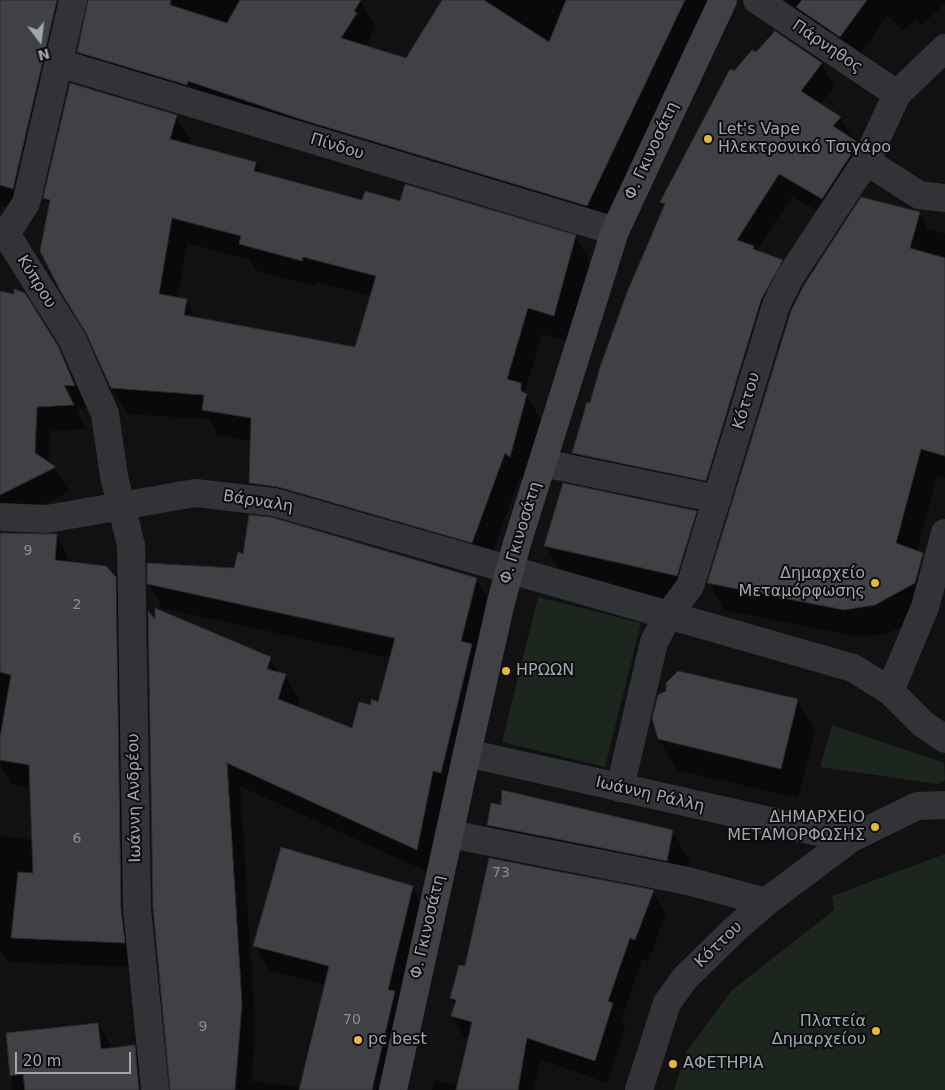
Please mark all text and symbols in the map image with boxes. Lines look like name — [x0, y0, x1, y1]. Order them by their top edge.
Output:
north arrow — [15, 15, 65, 65]
street label: Πάρνηθος — [788, 16, 866, 78]
text: N — [36, 45, 52, 64]
street label: Φ. Γκινοσάτη — [621, 99, 683, 203]
place label: Let's Vape Ηλεκτρονικό Τσιγάρο — [718, 120, 891, 158]
street label: Πίνδου — [308, 130, 366, 164]
marker: Let's Vape Ηλεκτρονικό Τσιγάρο — [702, 133, 714, 145]
street label: Κύπρου — [12, 252, 60, 312]
street label: Κόττου — [729, 370, 765, 432]
street label: Φ. Γκινοσάτη — [496, 480, 546, 586]
street label: Βάρναλη — [222, 487, 294, 517]
house number: 9 — [24, 543, 32, 559]
place label: Δημαρχείο Μεταμόρφωσης — [739, 564, 865, 602]
marker: Δημαρχείο Μεταμόρφωσης — [869, 577, 881, 589]
house number: 2 — [73, 597, 81, 613]
place label: ΗΡΩΩΝ — [516, 661, 574, 681]
marker: ΗΡΩΩΝ — [500, 665, 512, 677]
street label: Ιωάννη Ανδρέου — [124, 733, 146, 863]
street label: Ιωάννη Ράλλη — [594, 773, 706, 817]
place label: ΔΗΜΑΡΧΕΙΟ ΜΕΤΑΜΟΡΦΩΣΗΣ — [727, 808, 865, 846]
marker: ΔΗΜΑΡΧΕΙΟ ΜΕΤΑΜΟΡΦΩΣΗΣ — [869, 821, 881, 833]
house number: 6 — [73, 831, 81, 847]
house number: 73 — [492, 865, 510, 881]
street label: Φ. Γκινοσάτη — [407, 873, 449, 981]
street label: Κόττου — [691, 918, 747, 972]
house number: 70 — [343, 1012, 361, 1028]
place label: Πλατεία Δημαρχείου — [772, 1012, 866, 1050]
house number: 9 — [199, 1019, 207, 1035]
marker: Πλατεία Δημαρχείου — [870, 1025, 882, 1037]
place label: pc best — [368, 1030, 427, 1050]
marker: pc best — [352, 1034, 364, 1046]
scale bar — [18, 1042, 134, 1074]
text: 20 m — [23, 1052, 61, 1070]
place label: ΑΦΕΤΗΡΙΑ — [683, 1054, 764, 1074]
marker: ΑΦΕΤΗΡΙΑ — [667, 1058, 679, 1070]

